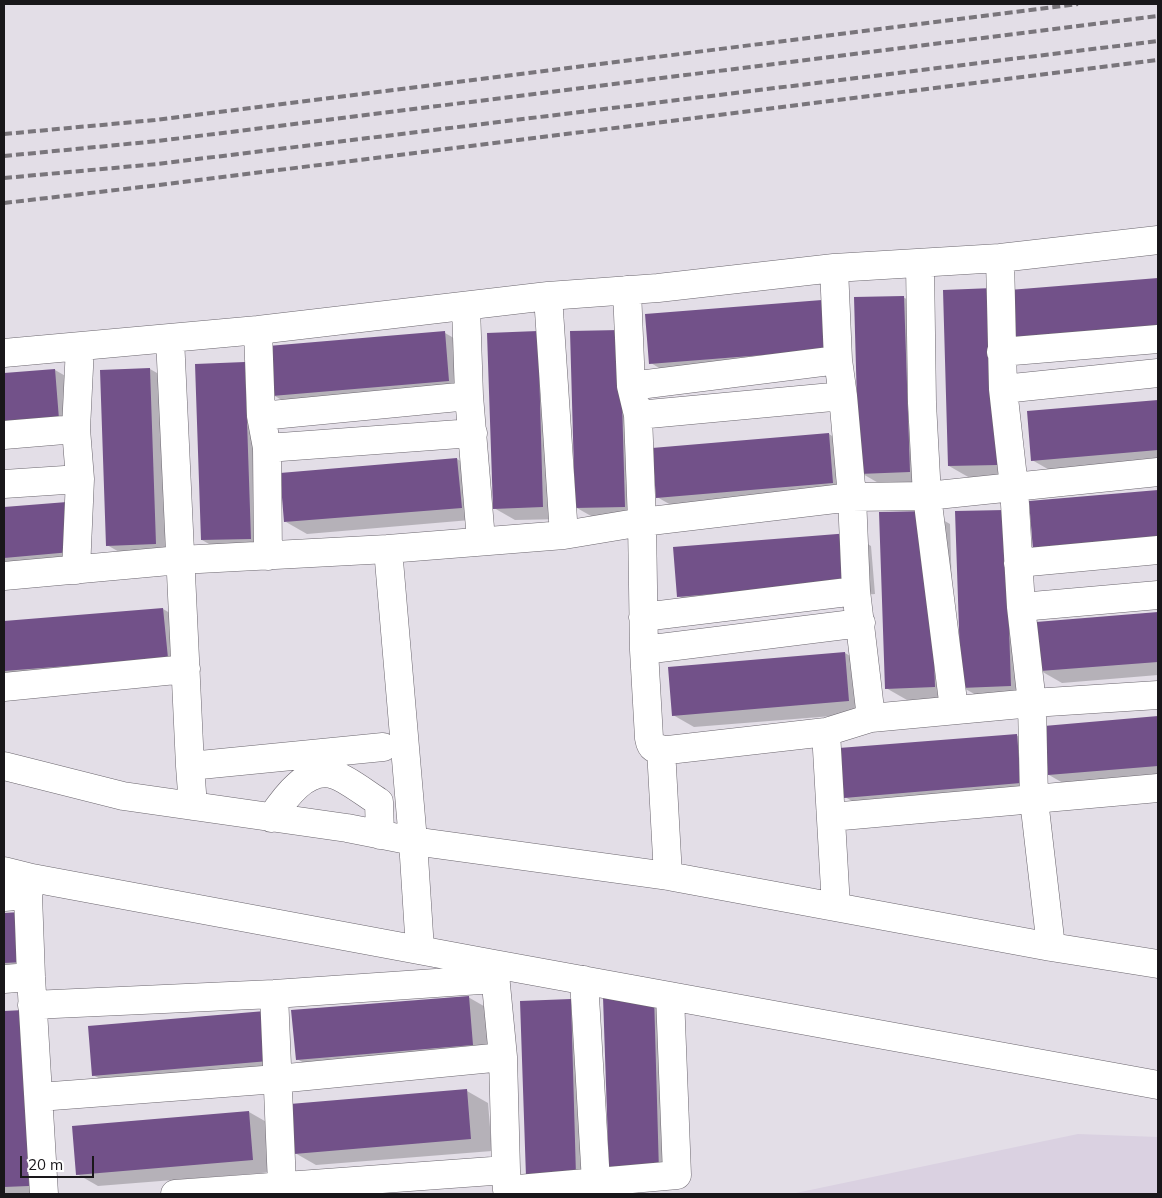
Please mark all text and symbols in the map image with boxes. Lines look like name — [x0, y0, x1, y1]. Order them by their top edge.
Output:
scale bar — [22, 1146, 96, 1178]
text: 20 m — [28, 1155, 63, 1174]

